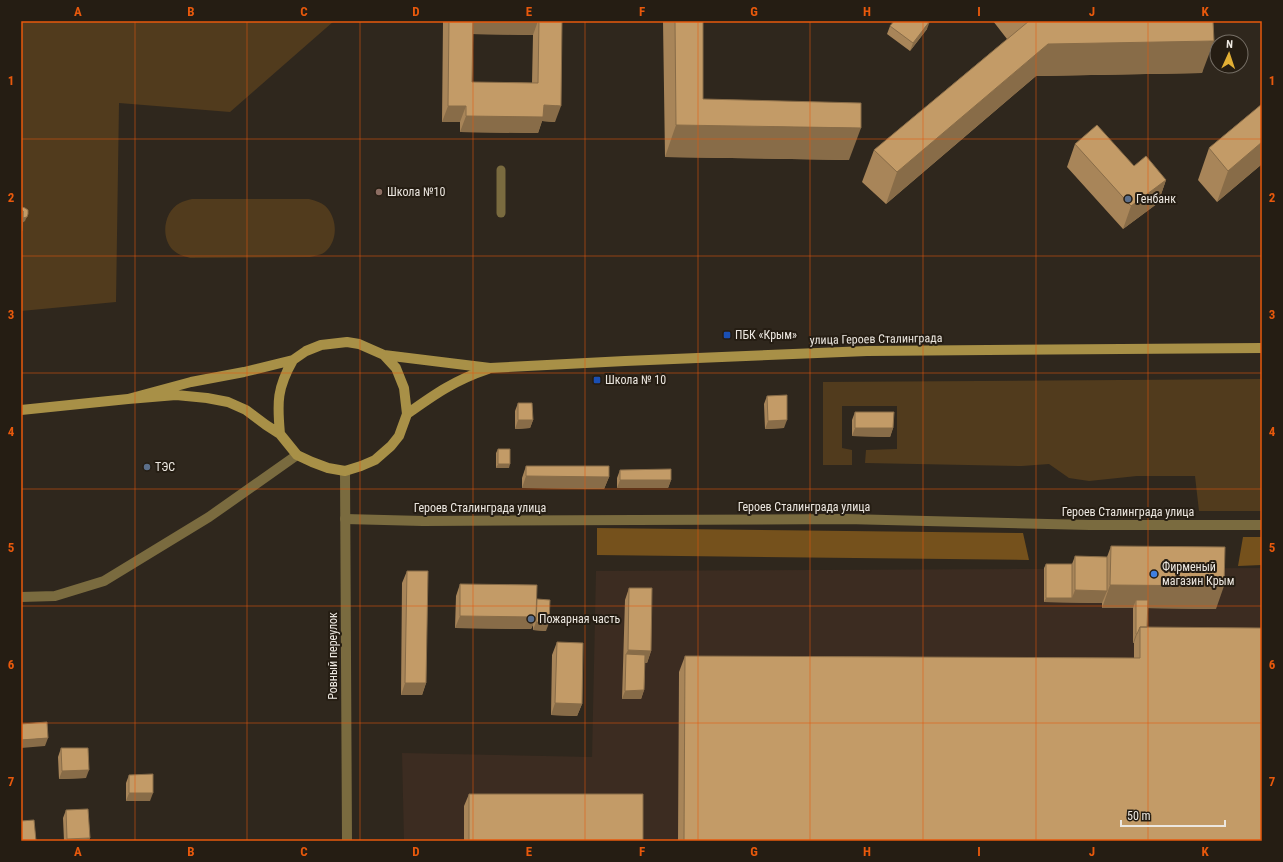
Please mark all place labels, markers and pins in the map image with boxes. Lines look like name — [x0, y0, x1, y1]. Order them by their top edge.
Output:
place label: Школа №10 — [387, 185, 446, 199]
marker: Школа №10 — [374, 187, 384, 197]
place label: Генбанк — [1136, 192, 1176, 206]
marker: Генбанк — [1123, 194, 1133, 204]
place label: ПБК «Крым» — [735, 328, 797, 342]
marker: ПБК «Крым» — [722, 330, 732, 340]
place label: Школа № 10 — [605, 373, 666, 387]
marker: Школа № 10 — [592, 375, 602, 385]
place label: ТЭС — [155, 460, 175, 474]
marker: ТЭС — [142, 462, 152, 472]
place label: Фирменый магазин Крым — [1162, 560, 1234, 588]
marker: Фирменый магазин Крым — [1149, 569, 1159, 579]
place label: Пожарная часть — [539, 612, 621, 626]
marker: Пожарная часть — [526, 614, 536, 624]

